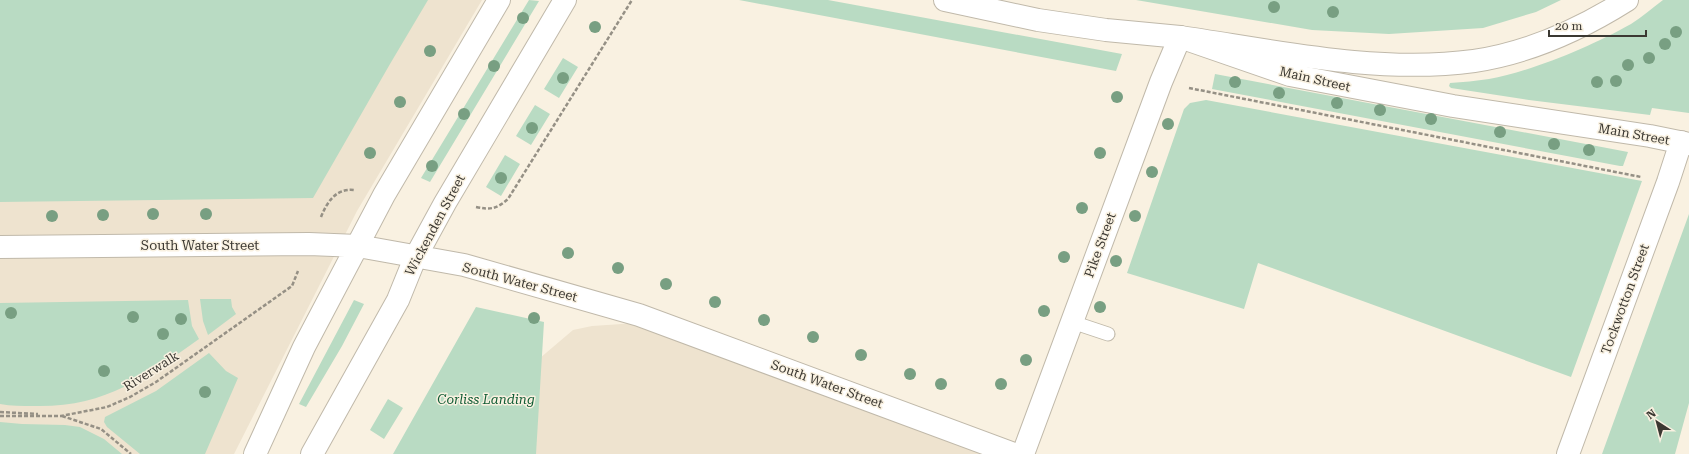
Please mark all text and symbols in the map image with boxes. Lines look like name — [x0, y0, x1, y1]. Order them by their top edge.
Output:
scale bar — [1549, 12, 1646, 38]
text: 20 m — [1555, 19, 1582, 33]
street label: Main Street — [1278, 64, 1352, 94]
street label: Main Street — [1597, 120, 1671, 148]
street label: Wickenden Street — [402, 172, 468, 278]
street label: Pike Street — [1081, 210, 1119, 280]
street label: South Water Street — [141, 238, 259, 253]
street label: Tockwotton Street — [1598, 242, 1652, 356]
street label: South Water Street — [461, 259, 579, 305]
street label: Riverwalk — [120, 348, 182, 394]
street label: South Water Street — [769, 357, 885, 411]
park label: Corliss Landing — [437, 392, 535, 407]
north arrow — [1637, 402, 1677, 442]
text: N — [1644, 406, 1659, 422]

